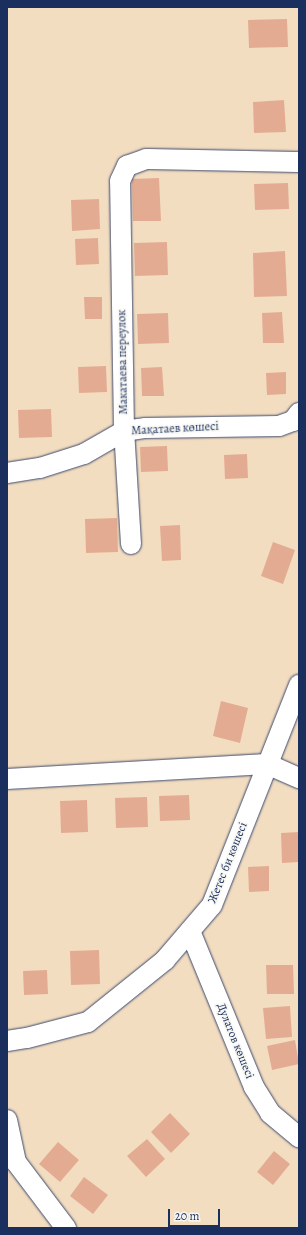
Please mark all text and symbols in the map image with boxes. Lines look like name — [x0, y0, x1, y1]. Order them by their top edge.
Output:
street label: Макатаева переулок — [115, 309, 131, 415]
street label: Мақатаев көшесі — [131, 420, 219, 438]
street label: Жетес би көшесі — [205, 820, 251, 906]
street label: Дулатов көшесі — [213, 1001, 257, 1081]
scale bar — [170, 1201, 222, 1227]
text: 20 m — [175, 1208, 199, 1224]

